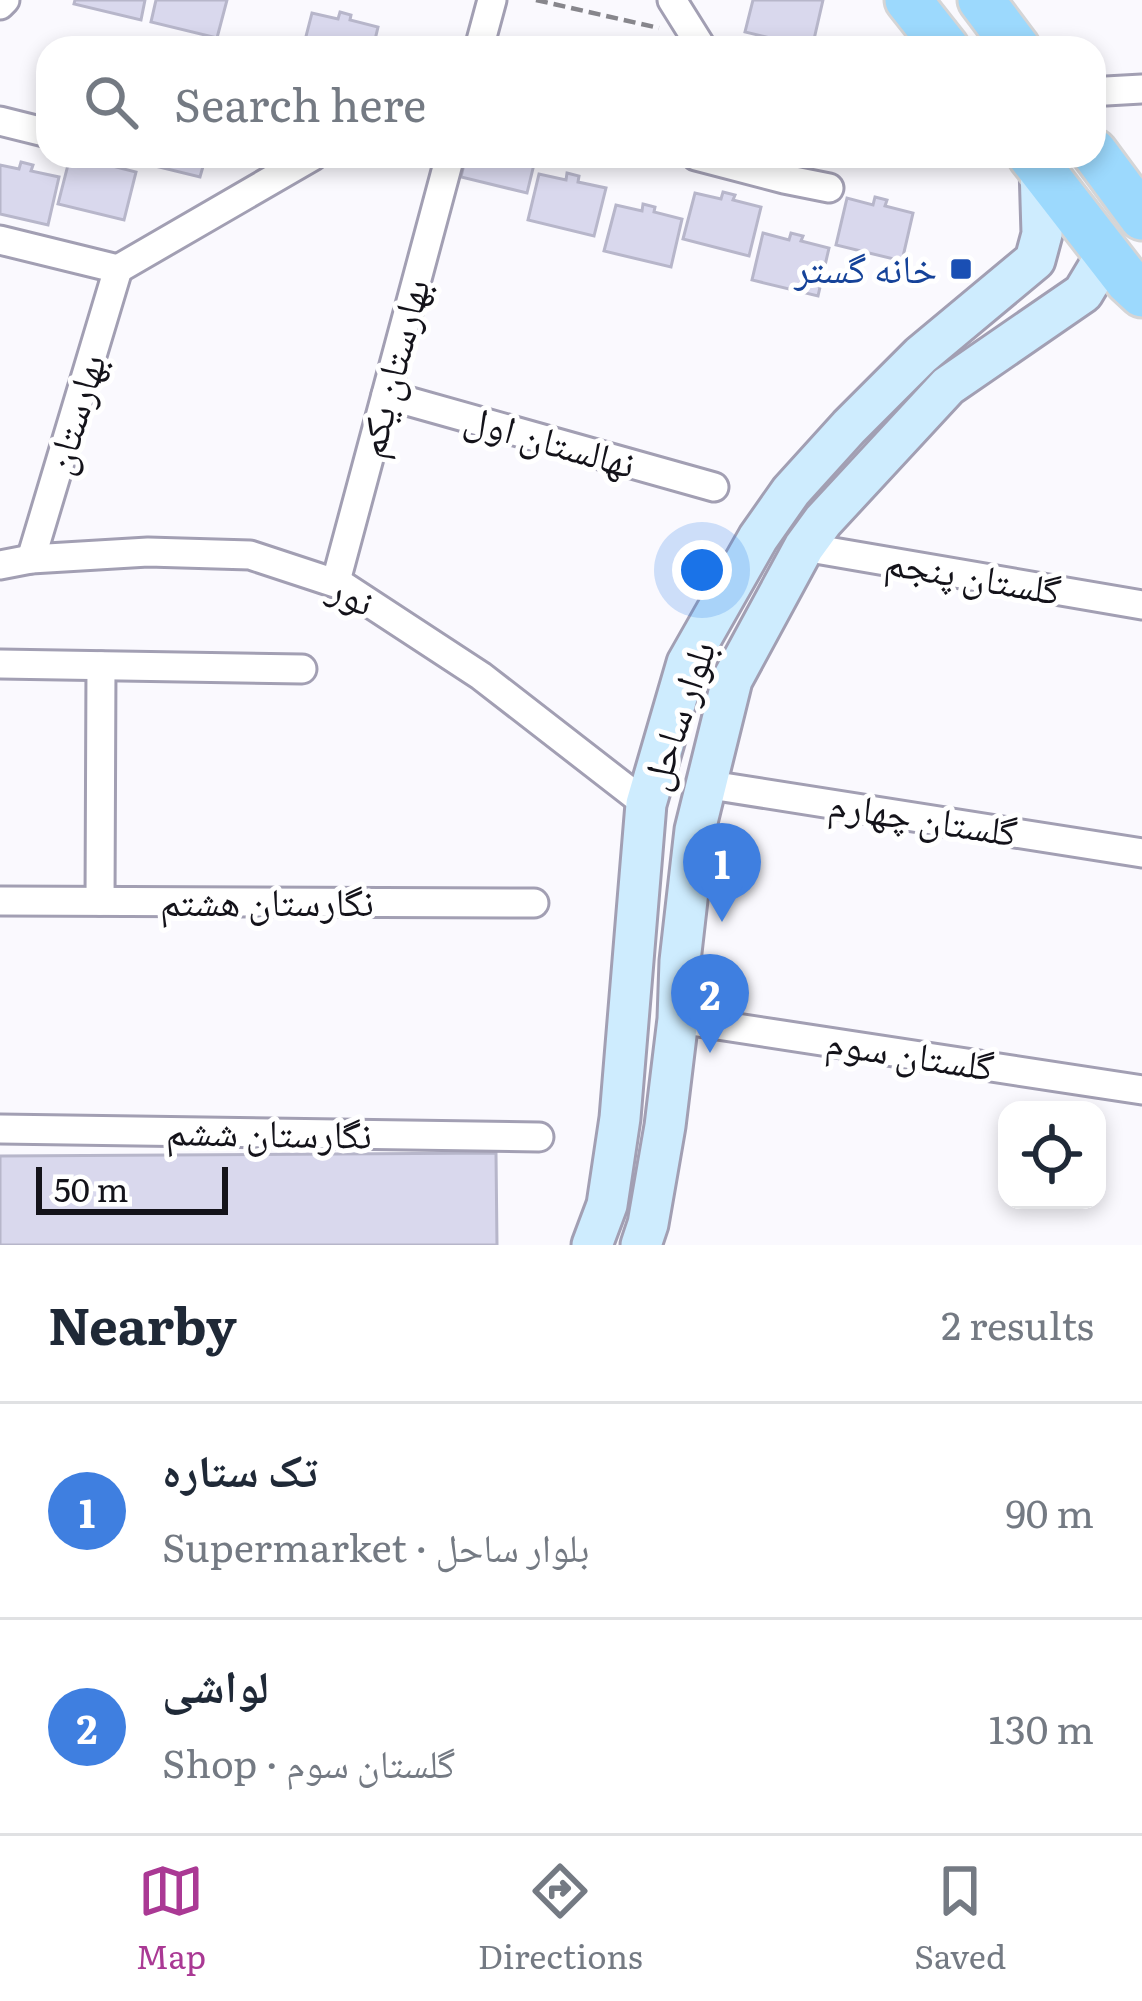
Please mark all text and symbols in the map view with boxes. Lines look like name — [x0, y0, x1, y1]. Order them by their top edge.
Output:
search box — [36, 36, 1106, 168]
icon: search — [78, 69, 144, 135]
text: Search here — [174, 69, 426, 136]
place label: خانه گستر — [793, 237, 937, 295]
marker: خانه گستر — [948, 256, 974, 282]
street label: بهارستان یکم — [338, 272, 442, 463]
street label: بهارستان — [26, 346, 118, 480]
street label: نهالستان اول — [459, 386, 643, 490]
street label: گلستان پنجم — [881, 529, 1066, 617]
your location — [672, 540, 732, 600]
street label: نور — [320, 556, 386, 628]
street label: بلوار ساحل — [623, 632, 728, 796]
street label: گلستان چهارم — [825, 772, 1022, 860]
pin: 1 — [683, 823, 761, 922]
street label: نگارستان هشتم — [160, 870, 374, 928]
pin: 2 — [671, 954, 749, 1053]
street label: گلستان سوم — [822, 1009, 999, 1094]
street label: نگارستان ششم — [166, 1099, 372, 1161]
map controls — [998, 1101, 1106, 1209]
button: locate — [998, 1101, 1106, 1209]
scale bar — [36, 1161, 228, 1214]
text: 50 m — [54, 1163, 128, 1212]
text: Nearby — [48, 1285, 237, 1361]
text: 2 results — [941, 1294, 1094, 1352]
text: تک ستاره — [162, 1434, 318, 1501]
text: 1 — [79, 1482, 95, 1540]
text: 90 m — [1005, 1482, 1094, 1540]
text: Supermarket · بلوار ساحل — [162, 1516, 590, 1574]
text: لواشی — [162, 1650, 269, 1717]
text: 2 — [77, 1698, 97, 1756]
text: 130 m — [989, 1698, 1094, 1756]
text: Shop · گلستان سوم — [162, 1732, 455, 1790]
tab: Map — [136, 1858, 206, 1979]
tab: Directions — [478, 1858, 643, 1979]
tab: Saved — [914, 1858, 1006, 1979]

